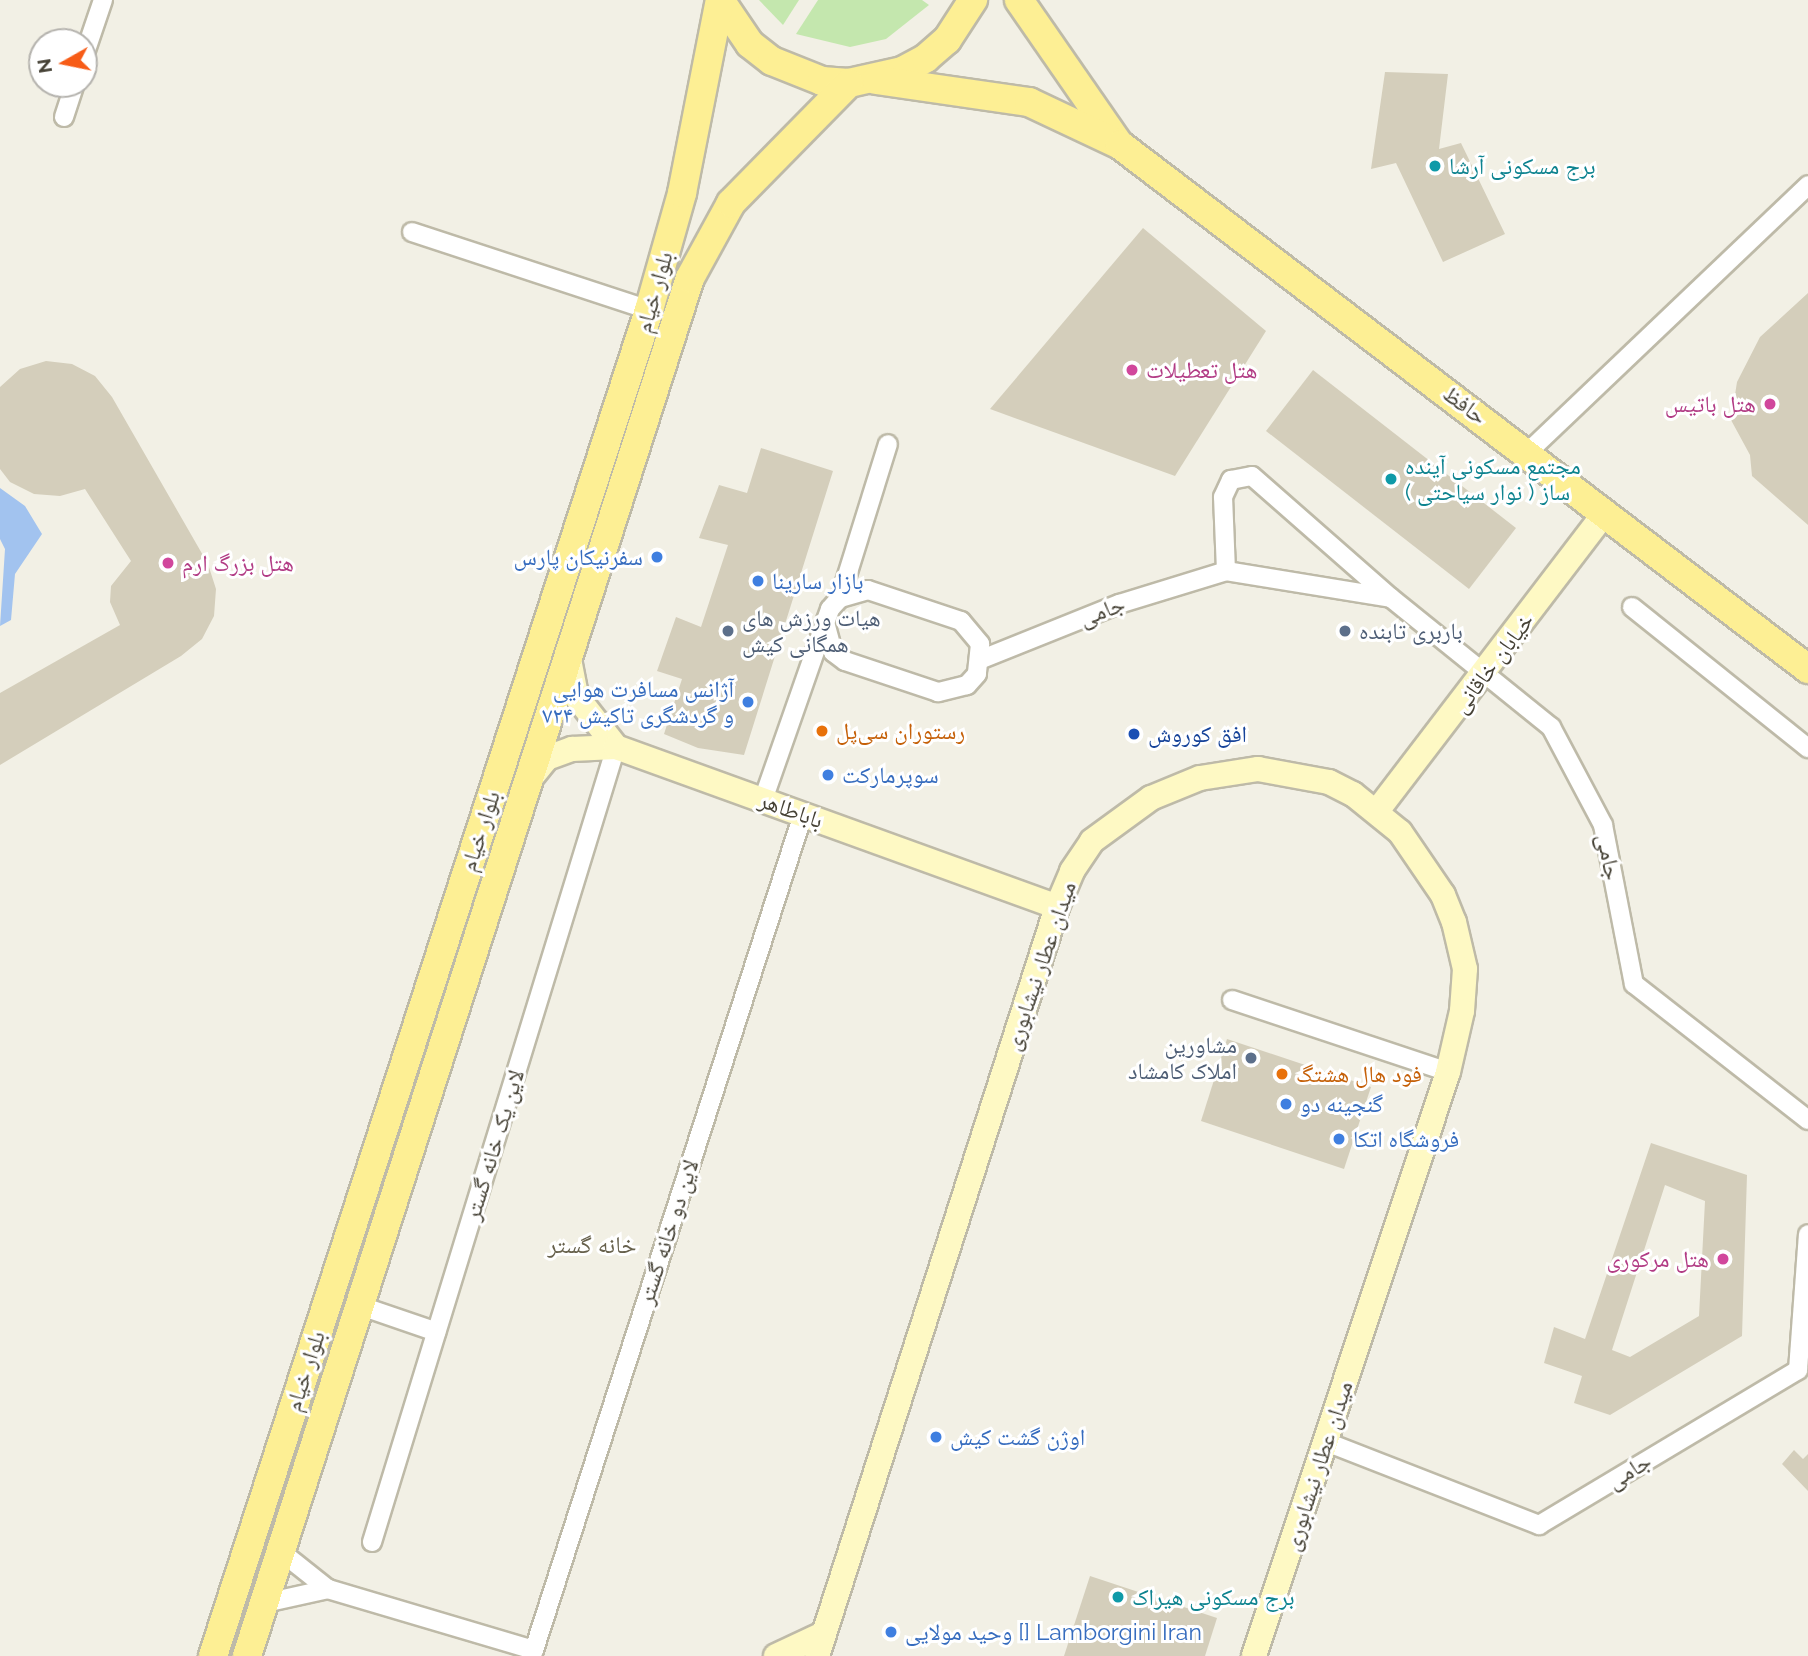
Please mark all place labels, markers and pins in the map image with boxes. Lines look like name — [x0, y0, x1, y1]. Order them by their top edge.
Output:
place label: برج مسکونی آرشا — [1449, 152, 1595, 180]
marker: برج مسکونی آرشا — [1427, 158, 1443, 174]
place label: هتل تعطیلات — [1146, 356, 1257, 384]
marker: هتل تعطیلات — [1124, 362, 1140, 378]
place label: هتل باتیس — [1665, 390, 1756, 418]
marker: هتل باتیس — [1762, 396, 1778, 412]
place label: مجتمع مسکونی آینده ساز ( نوار سیاحتی ) — [1405, 452, 1581, 506]
marker: مجتمع مسکونی آینده ساز ( نوار سیاحتی ) — [1383, 471, 1399, 487]
place label: سفرنیکان پارس — [513, 543, 643, 571]
place label: هتل بزرگ ارم — [182, 549, 294, 577]
marker: سفرنیکان پارس — [649, 549, 665, 565]
marker: هتل بزرگ ارم — [160, 555, 176, 571]
place label: بازار سارینا — [772, 567, 863, 595]
marker: بازار سارینا — [750, 573, 766, 589]
place label: هیات ورزش های همگانی کیش — [742, 604, 881, 658]
place label: باربری تابنده — [1359, 617, 1463, 645]
marker: هیات ورزش های همگانی کیش — [720, 623, 736, 639]
marker: باربری تابنده — [1337, 623, 1353, 639]
place label: آژانس مسافرت هوایی و گردشگری تاکیش ۷۲۴ — [542, 675, 734, 729]
marker: آژانس مسافرت هوایی و گردشگری تاکیش ۷۲۴ — [740, 694, 756, 710]
place label: رستوران سی‌پل — [836, 717, 965, 745]
place label: افق کوروش — [1148, 720, 1247, 748]
marker: رستوران سی‌پل — [814, 723, 830, 739]
marker: افق کوروش — [1126, 726, 1142, 742]
place label: سوپرمارکت — [842, 761, 939, 789]
marker: سوپرمارکت — [820, 767, 836, 783]
place label: مشاورین املاک کامشاد — [1128, 1031, 1237, 1085]
marker: مشاورین املاک کامشاد — [1243, 1050, 1259, 1066]
place label: فود هال هشتگ — [1296, 1060, 1422, 1088]
marker: فود هال هشتگ — [1274, 1066, 1290, 1082]
place label: گنجینه دو — [1300, 1090, 1383, 1118]
marker: گنجینه دو — [1278, 1096, 1294, 1112]
place label: فروشگاه اتکا — [1353, 1125, 1459, 1153]
marker: فروشگاه اتکا — [1331, 1131, 1347, 1147]
place label: هتل مرکوری — [1606, 1245, 1709, 1273]
marker: هتل مرکوری — [1715, 1251, 1731, 1267]
place label: اوژن گشت كيش — [950, 1423, 1085, 1451]
marker: اوژن گشت كيش — [928, 1429, 944, 1445]
place label: برج مسکونی هیراک — [1132, 1583, 1294, 1611]
marker: برج مسکونی هیراک — [1110, 1589, 1126, 1605]
place label: وحید مولایی [] Lamborgini Iran — [905, 1618, 1202, 1646]
marker: وحید مولایی [] Lamborgini Iran — [883, 1624, 899, 1640]

